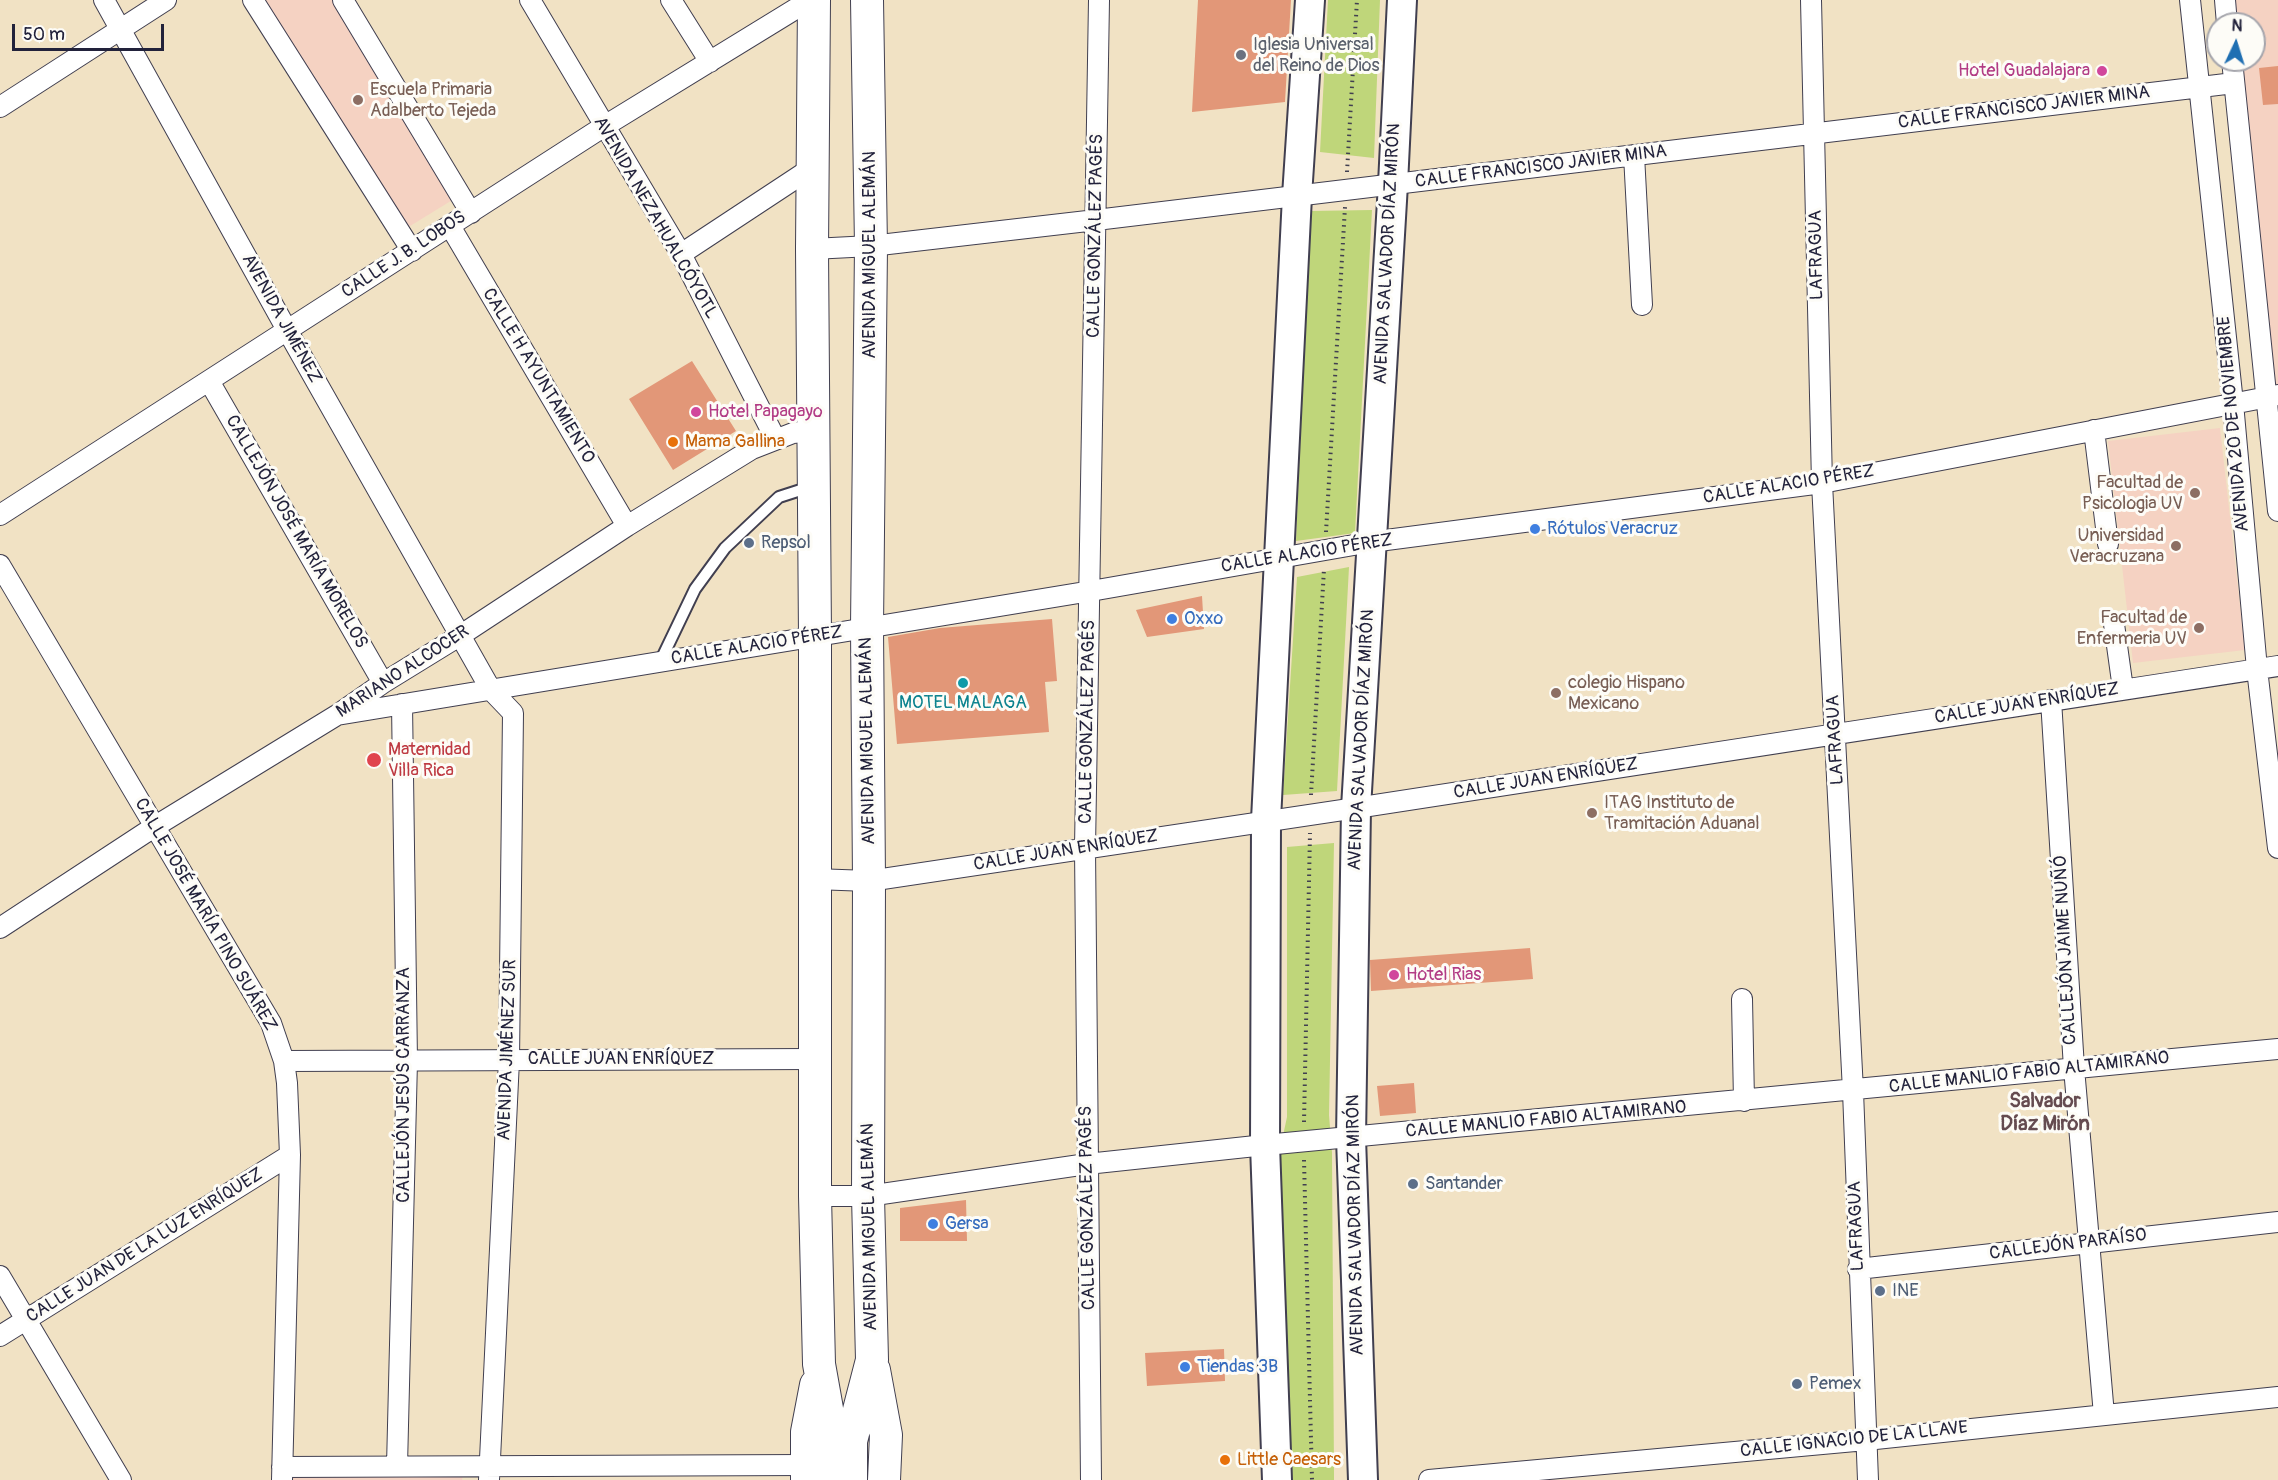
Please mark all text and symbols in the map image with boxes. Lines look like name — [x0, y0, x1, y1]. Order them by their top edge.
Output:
scale bar — [15, 12, 166, 50]
north arrow — [2206, 12, 2266, 72]
text: N — [2231, 16, 2243, 36]
text: 50 m — [23, 23, 65, 46]
place label: Iglesia Universal del Reino de Dios — [1253, 34, 1379, 76]
marker: Iglesia Universal del Reino de Dios — [1234, 48, 1248, 62]
place label: Hotel Guadalajara — [1958, 60, 2090, 82]
marker: Hotel Guadalajara — [2095, 64, 2109, 78]
place label: Escuela Primaria Adalberto Tejeda — [370, 79, 496, 122]
street label: CALLE FRANCISCO JAVIER MINA — [1897, 82, 2151, 134]
marker: Escuela Primaria Adalberto Tejeda — [351, 93, 365, 107]
street label: AVENIDA NEZAHUALCÓYOTL — [588, 113, 722, 323]
street label: AVENIDA SALVADOR DÍAZ MIRÓN — [1370, 123, 1406, 385]
street label: CALLE GONZÁLEZ PAGÉS — [1083, 134, 1109, 338]
street label: CALLE FRANCISCO JAVIER MINA — [1414, 141, 1668, 193]
street label: AVENIDA MIGUEL ALEMÁN — [859, 151, 881, 359]
street label: CALLE J. B. LOBOS — [338, 207, 470, 303]
street label: LAFRAGUA — [1805, 210, 1829, 300]
street label: AVENIDA JIMÉNEZ — [237, 251, 325, 387]
street label: CALLE H AYUNTAMIENTO — [477, 285, 599, 467]
street label: AVENIDA 20 DE NOVIEMBRE — [2214, 315, 2254, 533]
place label: Hotel Papagayo — [708, 401, 823, 423]
marker: Hotel Papagayo — [689, 405, 703, 419]
street label: CALLEJÓN JOSÉ MARÍA MORELOS — [220, 411, 372, 653]
place label: Mama Gallina — [685, 431, 785, 453]
marker: Mama Gallina — [666, 435, 680, 449]
street label: CALLE ALACIO PÉREZ — [1702, 461, 1876, 509]
place label: Facultad de Psicologia UV — [2082, 472, 2183, 514]
marker: Facultad de Psicologia UV — [2188, 486, 2202, 500]
place label: Rótulos Veracruz — [1547, 518, 1678, 540]
marker: Rótulos Veracruz — [1528, 522, 1542, 536]
place label: Universidad Veracruzana — [2069, 525, 2164, 568]
street label: CALLE ALACIO PÉREZ — [1220, 530, 1394, 578]
place label: Repsol — [761, 532, 811, 554]
marker: Repsol — [742, 536, 756, 550]
marker: Universidad Veracruzana — [2169, 539, 2183, 553]
place label: Facultad de Enfermeria UV — [2077, 607, 2187, 650]
place label: Oxxo — [1184, 608, 1223, 630]
street label: AVENIDA SALVADOR DÍAZ MIRÓN — [1344, 609, 1380, 871]
marker: Oxxo — [1165, 612, 1179, 626]
street label: CALLE GONZÁLEZ PAGÉS — [1075, 620, 1101, 824]
street label: MARIANO ALCOCER — [333, 621, 473, 723]
marker: Facultad de Enfermeria UV — [2192, 621, 2206, 635]
street label: CALLE ALACIO PÉREZ — [670, 622, 844, 670]
street label: AVENIDA MIGUEL ALEMÁN — [855, 637, 881, 845]
place label: colegio Hispano Mexicano — [1568, 672, 1685, 714]
marker: MOTEL MALAGA — [956, 676, 970, 690]
street label: CALLE JUAN ENRÍQUEZ — [1933, 679, 2121, 729]
marker: colegio Hispano Mexicano — [1549, 686, 1563, 700]
place label: MOTEL MALAGA — [899, 692, 1027, 714]
street label: LAFRAGUA — [1823, 694, 1849, 786]
place label: Maternidad Villa Rica — [388, 739, 471, 782]
marker: Maternidad Villa Rica — [365, 751, 383, 769]
street label: CALLE JUAN ENRÍQUEZ — [1452, 754, 1640, 804]
place label: ITAG Instituto de Tramitación Aduanal — [1604, 792, 1760, 834]
street label: CALLE JOSÉ MARÍA PINO SUÁREZ — [129, 795, 281, 1035]
marker: ITAG Instituto de Tramitación Aduanal — [1585, 806, 1599, 820]
street label: CALLE JUAN ENRÍQUEZ — [972, 826, 1160, 876]
street label: CALLEJÓN JAIME NUÑÓ — [2050, 854, 2082, 1046]
street label: AVENIDA JIMÉNEZ SUR — [494, 959, 522, 1141]
place label: Hotel Rias — [1406, 964, 1481, 986]
street label: CALLEJÓN JESÚS CARRANZA — [393, 967, 415, 1203]
marker: Hotel Rias — [1387, 968, 1401, 982]
street label: CALLE JUAN ENRÍQUEZ — [528, 1048, 714, 1070]
street label: CALLE MANLIO FABIO ALTAMIRANO — [1888, 1048, 2170, 1098]
district label: Salvador Díaz Mirón — [2000, 1090, 2090, 1137]
street label: AVENIDA SALVADOR DÍAZ MIRÓN — [1343, 1094, 1369, 1356]
street label: CALLE MANLIO FABIO ALTAMIRANO — [1405, 1097, 1687, 1143]
street label: CALLE GONZÁLEZ PAGÉS — [1075, 1106, 1101, 1310]
street label: AVENIDA MIGUEL ALEMÁN — [857, 1123, 883, 1331]
street label: CALLE JUAN DE LA LUZ ENRÍQUEZ — [23, 1164, 267, 1328]
place label: Santander — [1425, 1173, 1503, 1195]
marker: Santander — [1406, 1177, 1420, 1191]
street label: LAFRAGUA — [1845, 1180, 1869, 1272]
place label: Gersa — [945, 1213, 989, 1235]
marker: Gersa — [926, 1217, 940, 1231]
street label: CALLEJÓN PARAÍSO — [1988, 1225, 2148, 1265]
place label: INE — [1892, 1280, 1919, 1302]
marker: INE — [1873, 1284, 1887, 1298]
place label: Tiendas 3B — [1197, 1356, 1278, 1378]
marker: Tiendas 3B — [1178, 1360, 1192, 1374]
place label: Pemex — [1809, 1373, 1861, 1395]
marker: Pemex — [1790, 1377, 1804, 1391]
street label: CALLE IGNACIO DE LA LLAVE — [1739, 1417, 1969, 1463]
place label: Little Caesars — [1237, 1449, 1341, 1471]
marker: Little Caesars — [1218, 1453, 1232, 1467]

